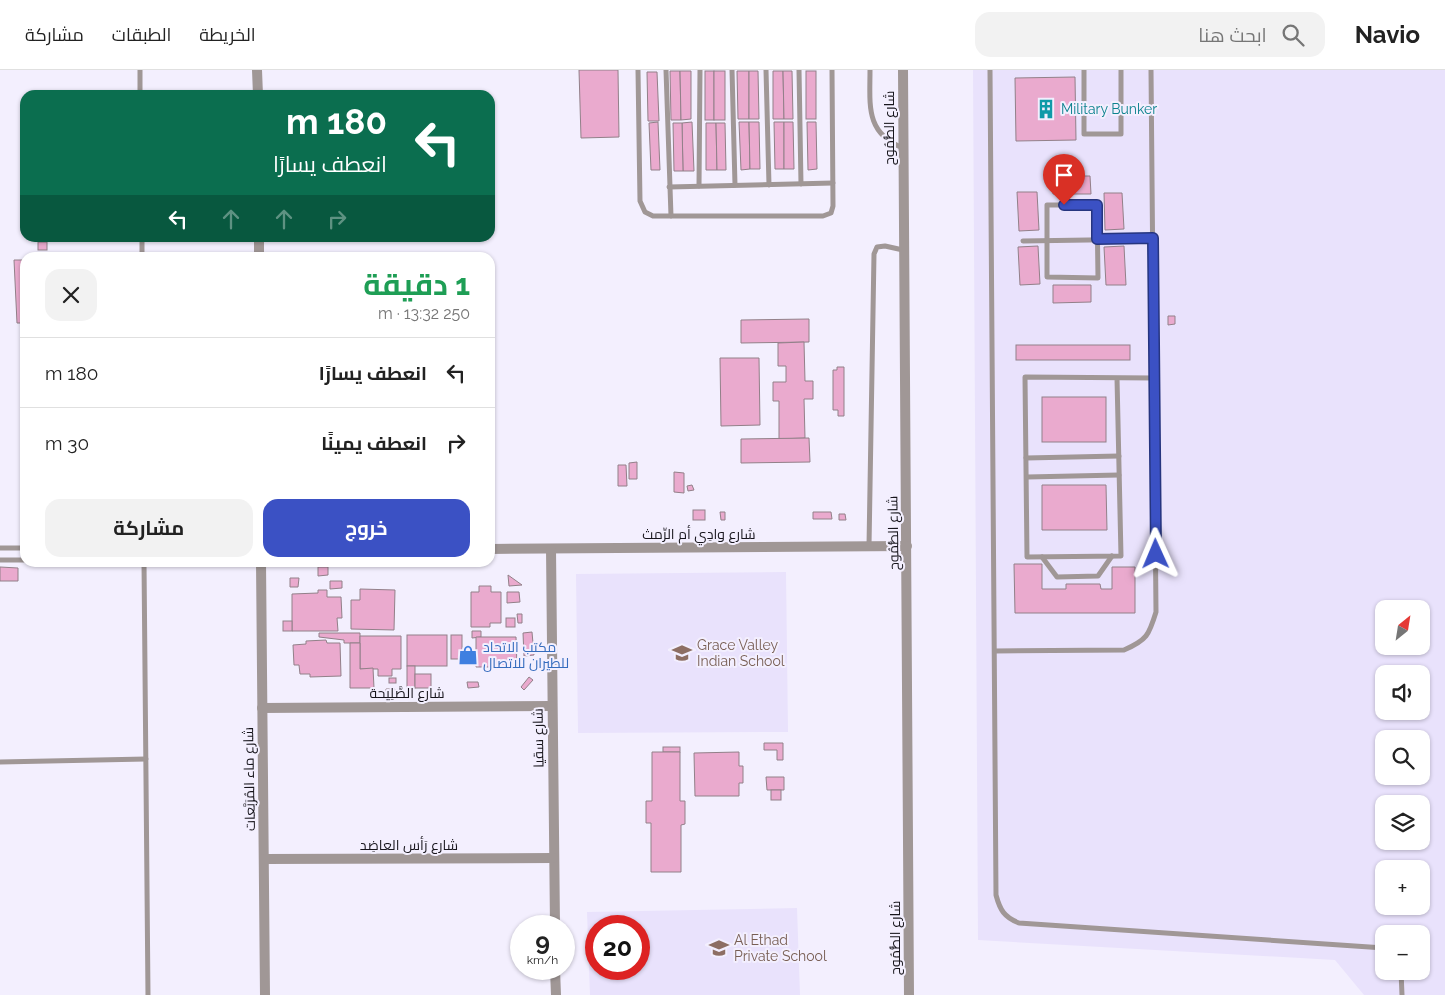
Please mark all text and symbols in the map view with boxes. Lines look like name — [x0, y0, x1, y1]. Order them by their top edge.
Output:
search box — [975, 12, 1325, 57]
text: Navio — [1355, 20, 1420, 49]
icon: search — [1279, 21, 1307, 49]
text: مشاركة — [25, 24, 84, 45]
text: الطبقات — [112, 24, 171, 45]
text: الخريطة — [199, 24, 256, 45]
text: ابحث هنا — [1198, 24, 1267, 46]
street label: شارع الطُّمُوح — [881, 91, 898, 165]
building icon: Military Bunker — [1035, 98, 1057, 120]
text: 180 m — [286, 101, 387, 142]
place label: Military Bunker — [1061, 101, 1157, 117]
icon: left — [405, 110, 470, 175]
text: انعطف يسارًا — [273, 151, 387, 177]
pin — [1043, 154, 1085, 205]
icon: arrive — [1050, 161, 1078, 189]
icon: left — [164, 205, 192, 233]
icon: ahead — [217, 205, 245, 233]
icon: ahead — [270, 205, 298, 233]
icon: right — [323, 205, 351, 233]
text: 1 دقيقة — [363, 267, 470, 302]
button: close — [45, 269, 97, 321]
text: 250 m · 13:32 — [378, 304, 470, 323]
icon: left — [442, 359, 470, 387]
text: 180 m — [45, 362, 98, 384]
text: انعطف يسارًا — [319, 362, 427, 384]
icon: right — [442, 429, 470, 457]
text: 30 m — [45, 432, 89, 454]
text: انعطف يمينًا — [321, 432, 427, 454]
street label: شارع الطُّمُوح — [884, 496, 903, 570]
button: مشاركة — [45, 499, 253, 557]
button: خروج — [263, 499, 470, 557]
street label: شارع وادِي أم الرِّمث — [642, 525, 756, 546]
position arrow — [1129, 527, 1181, 579]
north arrow — [1375, 600, 1430, 655]
map controls — [1375, 600, 1430, 980]
place label: Grace Valley Indian School — [697, 637, 785, 669]
place label: مكتب الاتحاد للطيران للاتصال — [483, 639, 569, 672]
school or university icon: Grace Valley Indian School — [671, 642, 693, 664]
shop icon: مكتب الاتحاد للطيران للاتصال — [457, 644, 479, 666]
button: sound — [1375, 665, 1430, 720]
street label: شارع الصَّلِيحة — [369, 685, 445, 702]
street label: شارع سقيا — [529, 708, 548, 768]
street label: شارع ماء المُرَبَّعات — [240, 727, 259, 831]
button: search — [1375, 730, 1430, 785]
button: layers — [1375, 795, 1430, 850]
street label: شارع رَأس العاضِد — [360, 836, 458, 854]
button: + — [1375, 860, 1430, 915]
street label: شارع الطُّمُوح — [887, 901, 904, 975]
speed limit sign: 20 — [585, 915, 650, 980]
button: − — [1375, 925, 1430, 980]
text: 9 — [535, 926, 550, 956]
place label: Al Ethad Private School — [734, 932, 827, 964]
school or university icon: Al Ethad Private School — [708, 937, 730, 959]
text: km/h — [527, 953, 558, 967]

